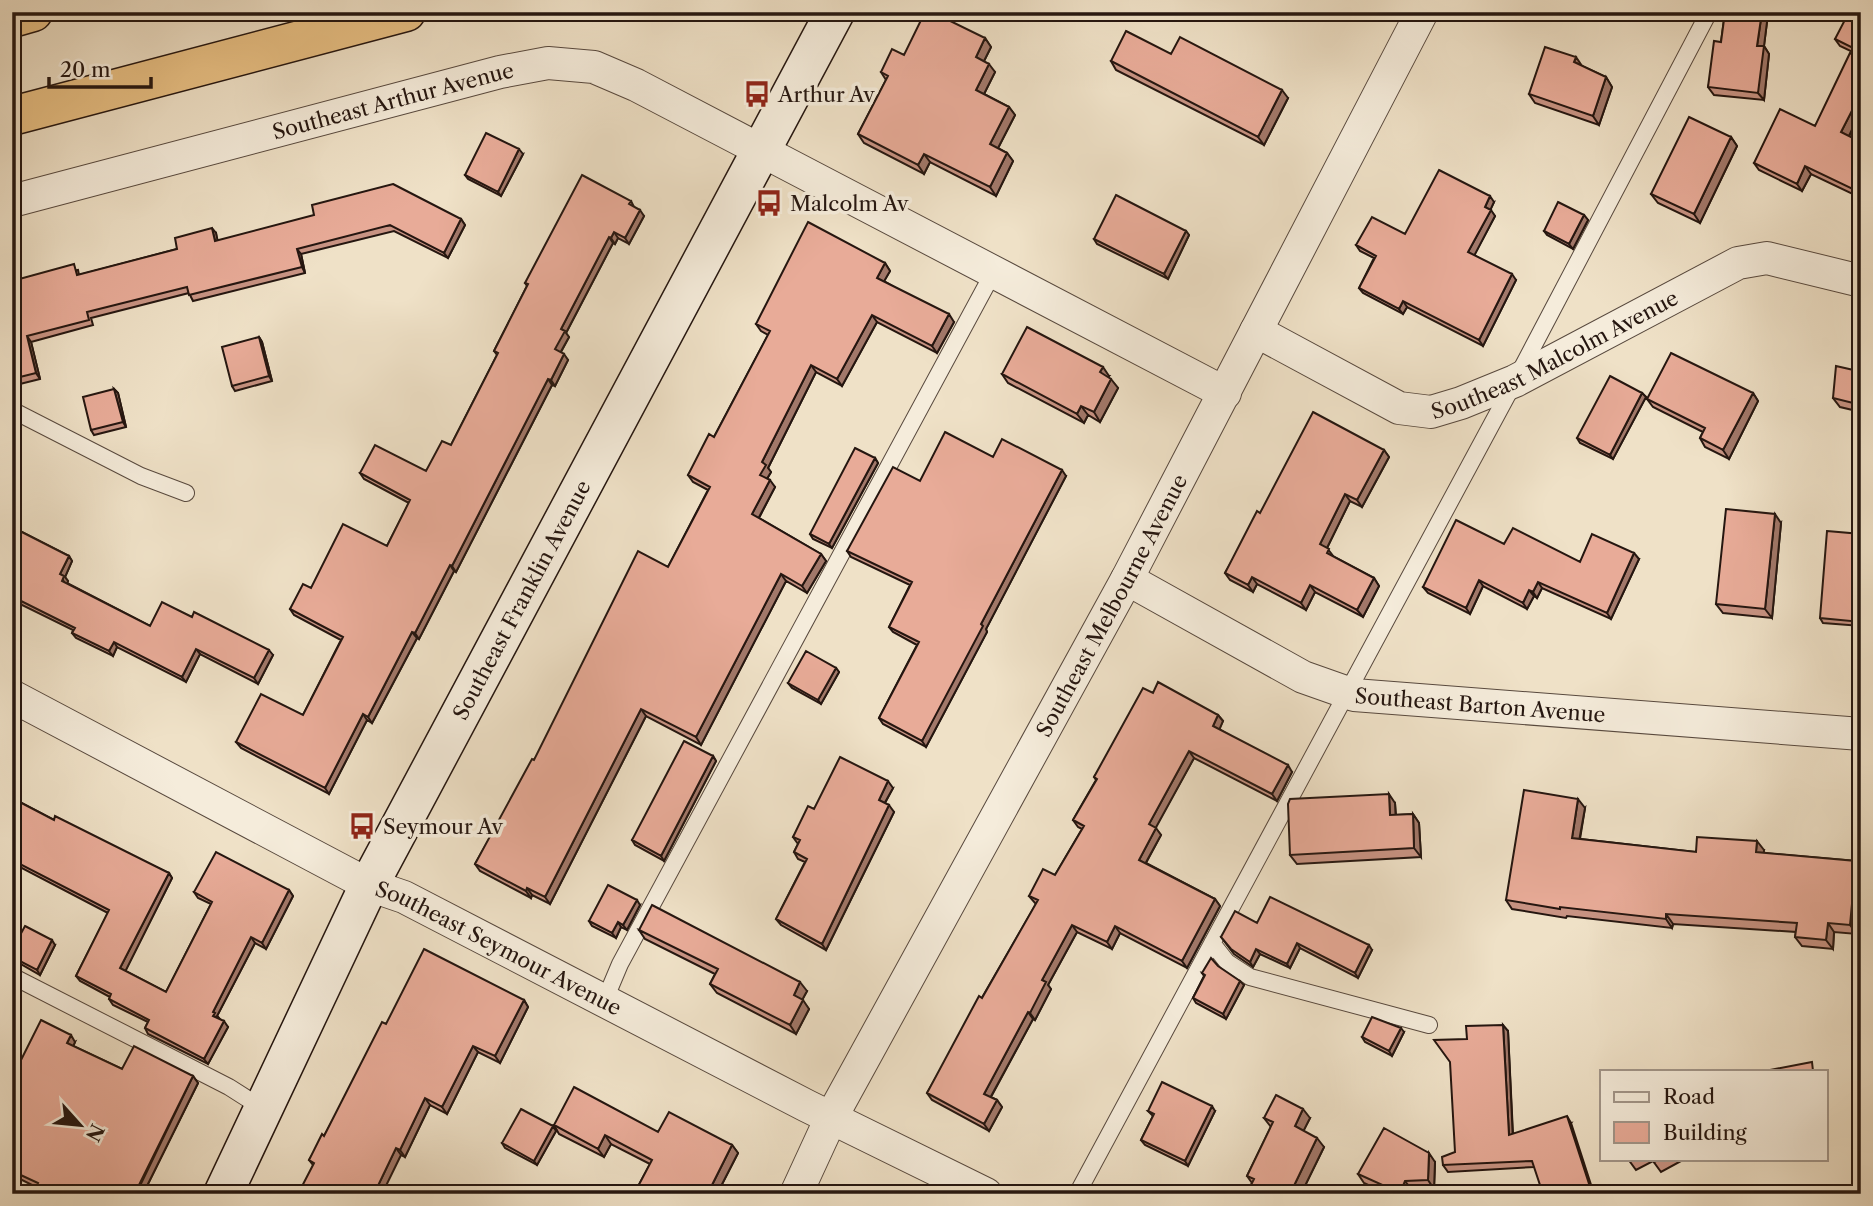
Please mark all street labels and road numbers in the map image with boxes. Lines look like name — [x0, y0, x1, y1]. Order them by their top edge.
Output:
street label: Southeast Arthur Avenue — [269, 57, 516, 144]
street label: Southeast Malcolm Avenue — [1428, 285, 1682, 424]
street label: Southeast Melbourne Avenue — [1030, 470, 1192, 741]
street label: Southeast Franklin Avenue — [447, 476, 595, 724]
street label: Southeast Barton Avenue — [1354, 683, 1606, 727]
street label: Southeast Seymour Avenue — [372, 876, 626, 1020]

